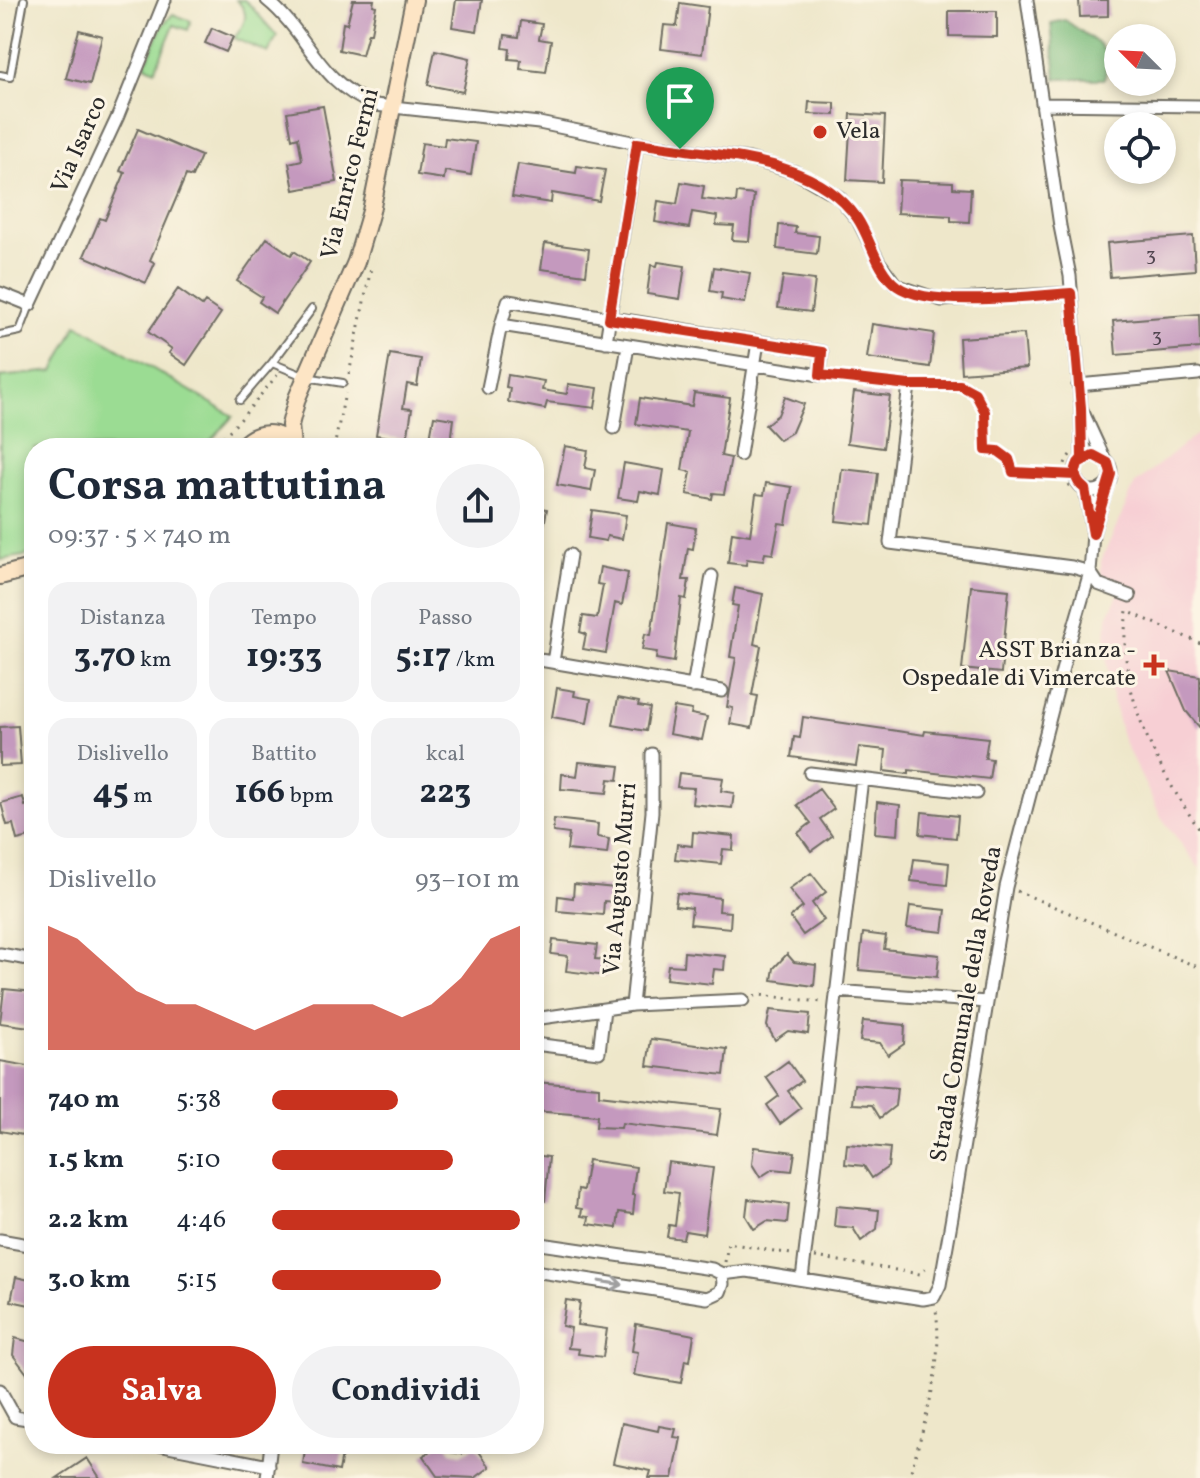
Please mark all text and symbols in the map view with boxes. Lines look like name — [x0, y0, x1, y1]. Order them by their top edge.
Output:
north arrow — [1104, 24, 1176, 96]
map controls — [1104, 24, 1176, 184]
pin — [646, 67, 714, 149]
icon: arrive — [658, 79, 702, 123]
street label: Via Enrico Fermi — [313, 85, 389, 263]
street label: Via Isarco — [43, 91, 117, 199]
button: locate — [1104, 112, 1176, 184]
place label: Vela — [836, 115, 881, 149]
marker: Vela — [811, 123, 829, 141]
house number: 3 — [1146, 242, 1156, 270]
house number: 3 — [1152, 323, 1162, 351]
text: Corsa mattutina — [48, 457, 386, 518]
button: share — [436, 464, 520, 548]
text: 09:37 · 5 × 740 m — [48, 518, 231, 554]
text: Distanza — [80, 603, 166, 634]
text: Tempo — [251, 603, 317, 634]
text: Passo — [418, 603, 472, 634]
text: 3.70 — [74, 634, 136, 681]
text: 19:33 — [246, 634, 322, 681]
text: 5:17 — [395, 634, 451, 681]
place label: ASST Brianza - Ospedale di Vimercate — [902, 634, 1136, 696]
text: km — [136, 645, 172, 676]
text: /km — [451, 645, 495, 676]
marker: ASST Brianza - Ospedale di Vimercate — [1143, 654, 1165, 676]
text: Dislivello — [77, 739, 169, 770]
text: Battito — [251, 739, 317, 770]
text: kcal — [426, 739, 465, 770]
text: 45 — [92, 770, 129, 817]
text: 166 — [234, 770, 285, 817]
text: 223 — [419, 770, 471, 817]
text: m — [129, 781, 153, 812]
text: bpm — [285, 781, 334, 812]
street label: Via Augusto Murri — [596, 781, 646, 977]
street label: Strada Comunale della Roveda — [922, 843, 1012, 1165]
text: Dislivello — [48, 862, 157, 898]
text: 93–101 m — [415, 862, 520, 898]
text: 740 m — [48, 1082, 120, 1118]
text: 5:38 — [176, 1082, 221, 1118]
text: 1.5 km — [48, 1142, 124, 1178]
text: 5:10 — [176, 1142, 220, 1178]
text: 2.2 km — [48, 1202, 129, 1238]
text: 4:46 — [176, 1202, 226, 1238]
text: 3.0 km — [48, 1262, 131, 1298]
text: 5:15 — [176, 1262, 217, 1298]
one-way arrow — [598, 1276, 623, 1291]
button: Salva — [48, 1346, 276, 1438]
button: Condividi — [292, 1346, 520, 1438]

